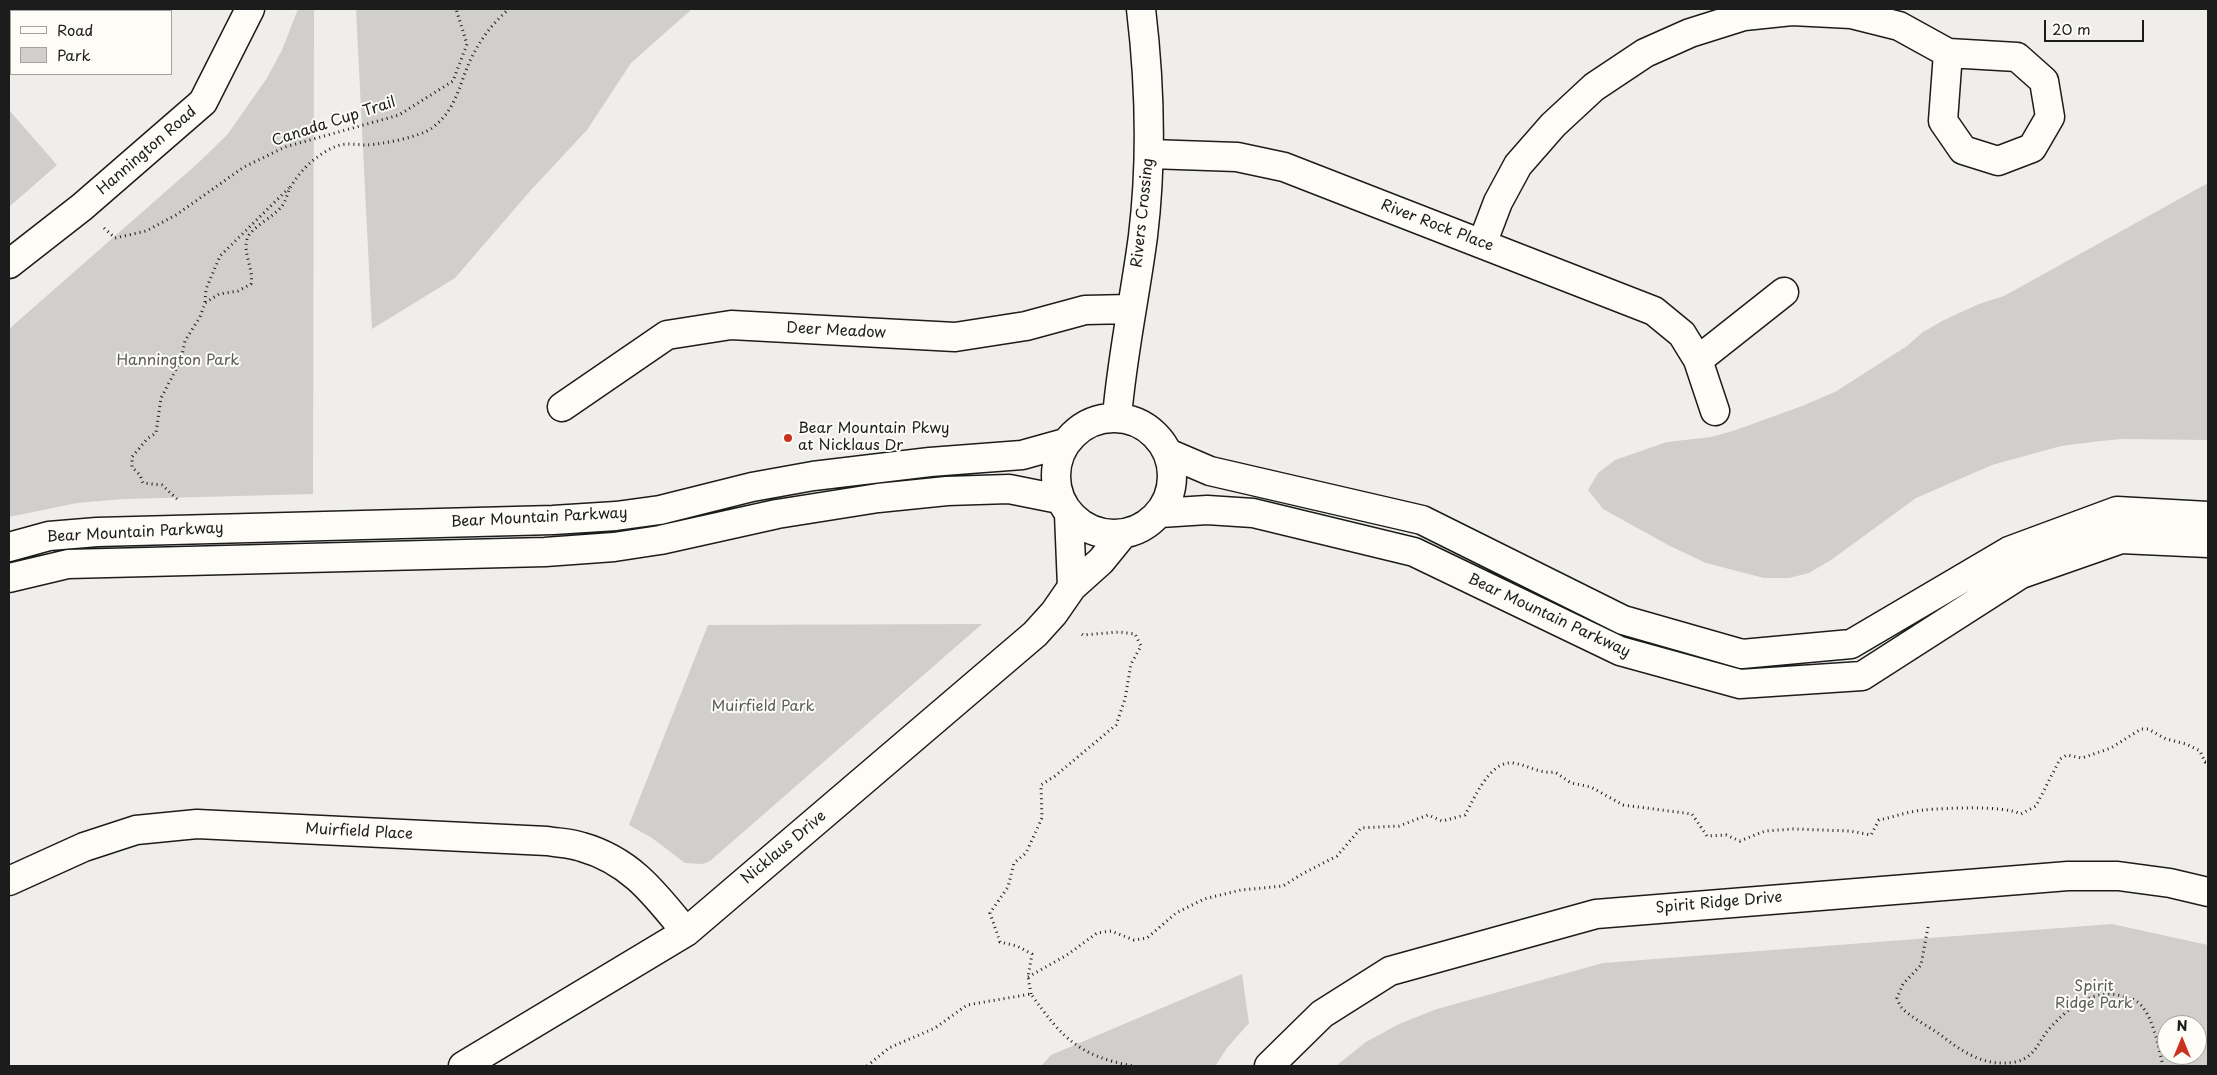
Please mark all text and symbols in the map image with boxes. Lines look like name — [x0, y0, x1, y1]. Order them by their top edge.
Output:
legend — [10, 10, 172, 75]
scale bar — [2047, 10, 2147, 42]
text: 20 m — [2052, 17, 2091, 40]
text: Road — [57, 18, 93, 41]
text: Park — [57, 43, 91, 66]
street label: Canada Cup Trail — [270, 93, 398, 151]
street label: Hannington Road — [94, 103, 200, 199]
street label: Rivers Crossing — [1128, 157, 1158, 269]
street label: River Rock Place — [1378, 196, 1496, 256]
street label: Deer Meadow — [786, 319, 886, 343]
park label: Hannington Park — [116, 352, 240, 370]
place label: Bear Mountain Pkwy at Nicklaus Dr — [798, 420, 949, 455]
marker: Bear Mountain Pkwy at Nicklaus Dr — [782, 432, 794, 444]
street label: Bear Mountain Parkway — [450, 504, 628, 532]
street label: Bear Mountain Parkway — [46, 519, 224, 547]
street label: Bear Mountain Parkway — [1465, 570, 1633, 662]
park label: Muirfield Park — [711, 698, 815, 716]
street label: Nicklaus Drive — [738, 807, 830, 889]
street label: Muirfield Place — [305, 820, 413, 844]
street label: Spirit Ridge Drive — [1655, 888, 1783, 918]
park label: Spirit Ridge Park — [2055, 978, 2133, 1013]
north arrow — [2157, 1015, 2207, 1065]
text: N — [2176, 1015, 2188, 1036]

